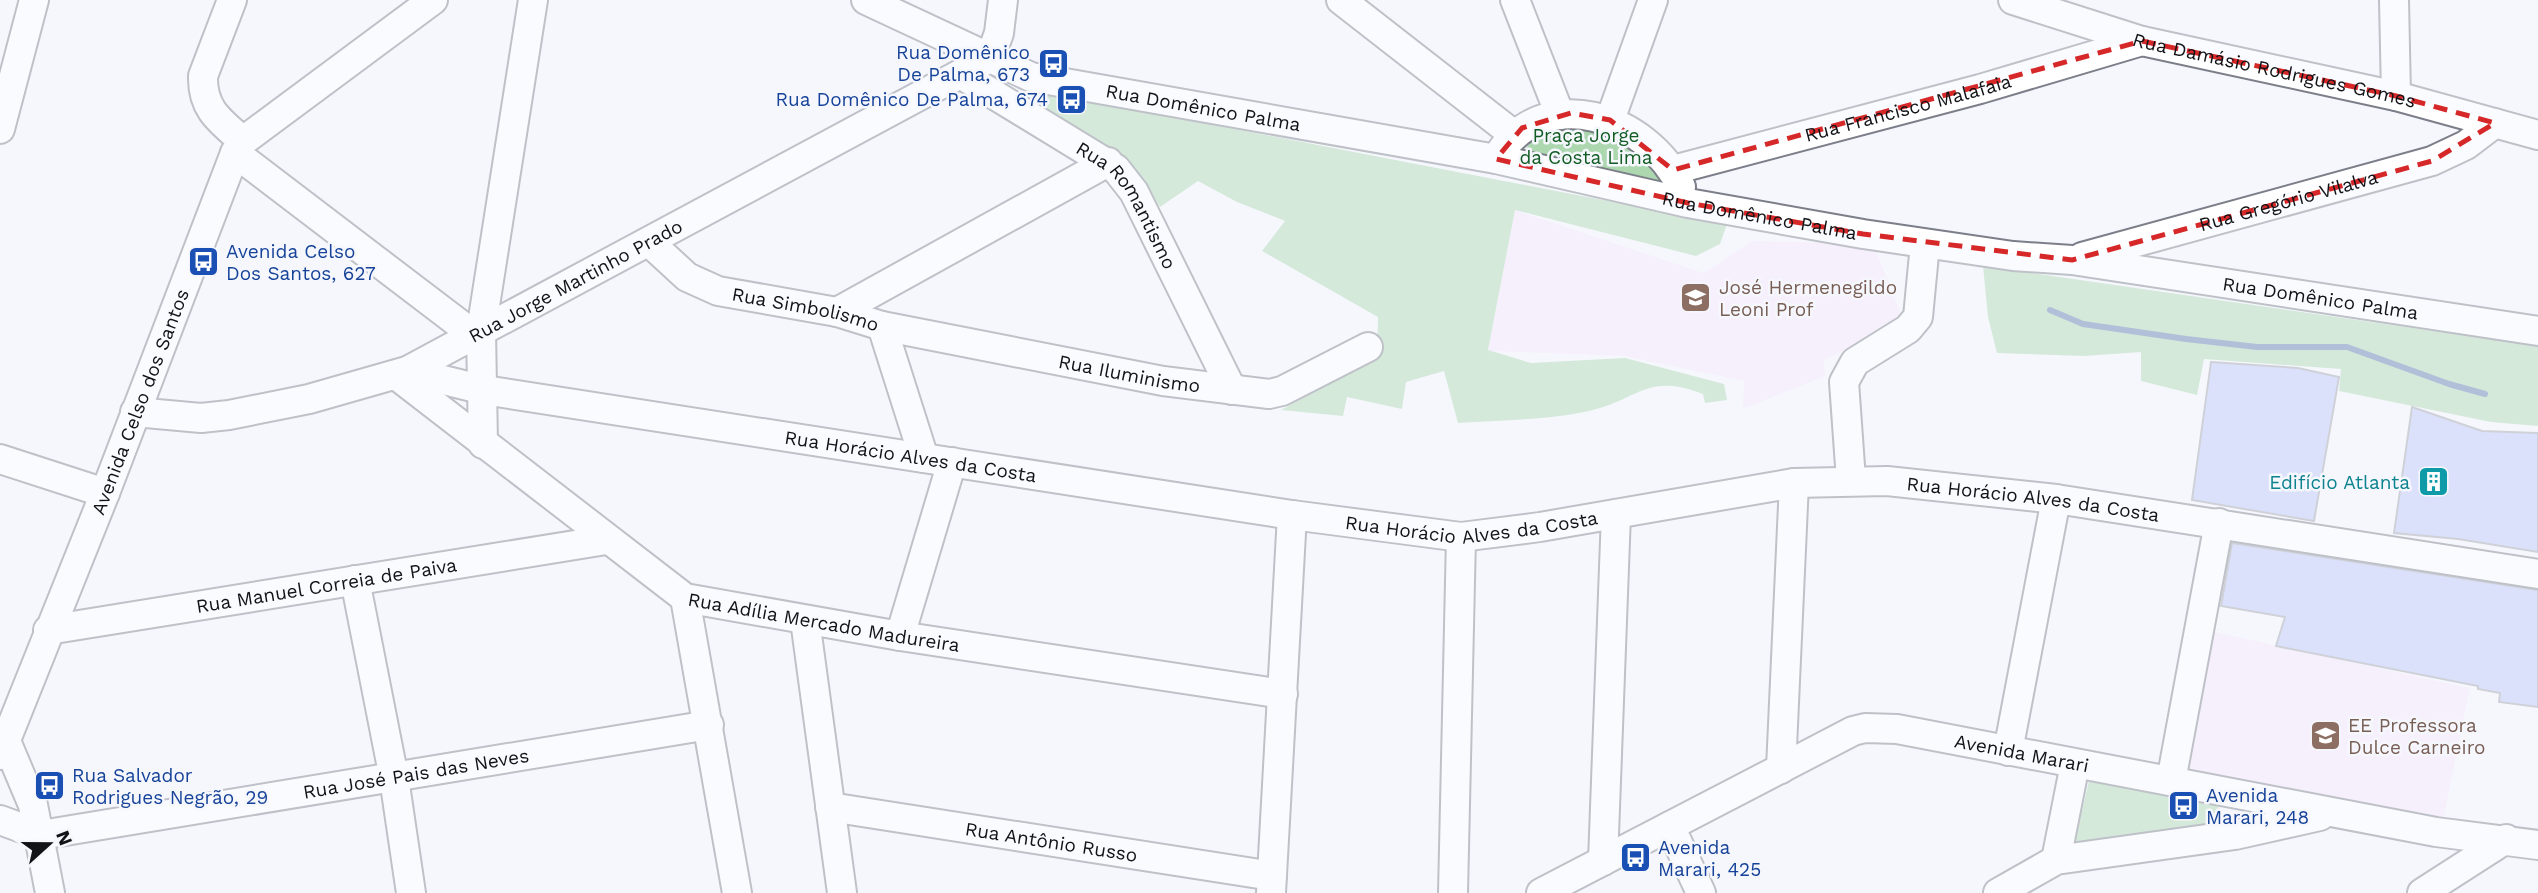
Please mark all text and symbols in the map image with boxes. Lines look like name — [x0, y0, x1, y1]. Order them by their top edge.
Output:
street label: Rua Damásio Rodrigues Gomes — [2130, 27, 2419, 112]
place label: Rua Domênico De Palma, 673 — [896, 41, 1030, 86]
bus stop icon: Rua Domênico De Palma, 673 — [1036, 46, 1070, 80]
street label: Rua Francisco Malafaia — [1802, 69, 2014, 146]
street label: Rua Domênico Palma — [1104, 79, 1303, 136]
bus stop icon: Rua Domênico De Palma, 674 — [1054, 82, 1088, 116]
place label: Rua Domênico De Palma, 674 — [776, 88, 1048, 111]
park label: Praça Jorge da Costa Lima — [1519, 124, 1653, 169]
street label: Rua Romantismo — [1072, 136, 1182, 273]
street label: Rua Gregório Vilalva — [2196, 165, 2381, 236]
street label: Rua Domênico Palma — [1660, 186, 1859, 244]
street label: Rua Jorge Martinho Prado — [465, 214, 686, 347]
place label: Avenida Celso Dos Santos, 627 — [226, 240, 376, 285]
bus stop icon: Avenida Celso Dos Santos, 627 — [186, 245, 220, 279]
street label: Rua Domênico Palma — [2221, 272, 2420, 324]
place label: José Hermenegildo Leoni Prof — [1719, 276, 1897, 321]
school or university icon: José Hermenegildo Leoni Prof — [1679, 281, 1713, 315]
street label: Rua Simbolismo — [730, 282, 882, 336]
street label: Avenida Celso dos Santos — [86, 286, 193, 518]
street label: Rua Iluminismo — [1057, 349, 1202, 397]
street label: Rua Horácio Alves da Costa — [783, 425, 1038, 487]
building icon: Edifício Atlanta — [2416, 465, 2450, 499]
place label: Edifício Atlanta — [2269, 471, 2410, 494]
street label: Rua Horácio Alves da Costa — [1906, 472, 2161, 526]
street label: Rua Horácio Alves da Costa — [1344, 506, 1600, 548]
street label: Rua Manuel Correia de Paiva — [194, 553, 459, 617]
street label: Rua Adília Mercado Madureira — [686, 587, 962, 656]
place label: EE Professora Dulce Carneiro — [2348, 714, 2486, 759]
school or university icon: EE Professora Dulce Carneiro — [2308, 719, 2342, 753]
street label: Avenida Marari — [1953, 729, 2091, 777]
street label: Rua José Pais das Neves — [301, 743, 531, 803]
place label: Rua Salvador Rodrigues Negrão, 29 — [72, 764, 268, 809]
bus stop icon: Rua Salvador Rodrigues Negrão, 29 — [32, 769, 66, 803]
place label: Avenida Marari, 248 — [2206, 784, 2309, 829]
bus stop icon: Avenida Marari, 248 — [2166, 789, 2200, 823]
north arrow — [14, 809, 84, 879]
street label: Rua Antônio Russo — [964, 817, 1139, 866]
text: N — [51, 827, 78, 849]
place label: Avenida Marari, 425 — [1658, 836, 1761, 881]
bus stop icon: Avenida Marari, 425 — [1618, 841, 1652, 875]

